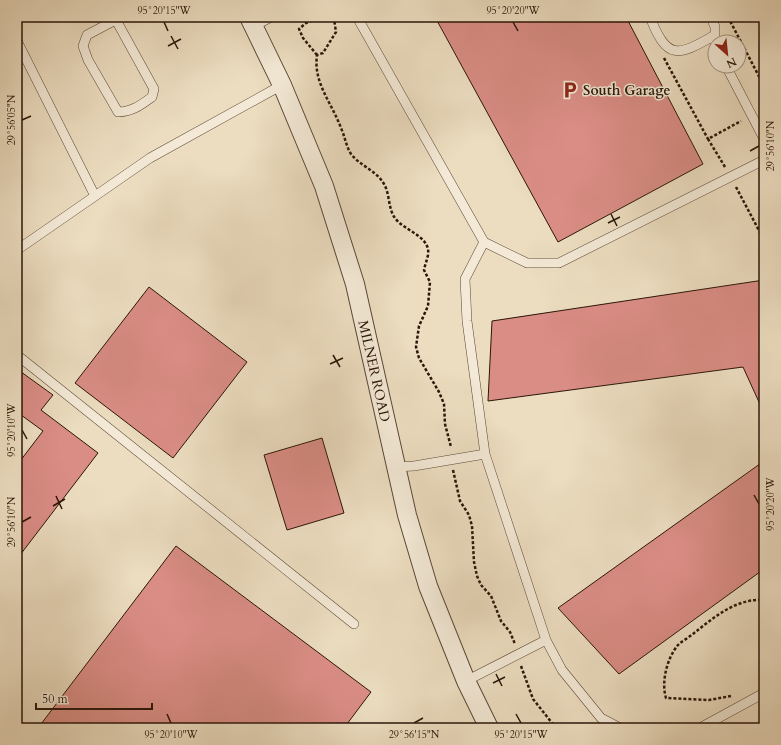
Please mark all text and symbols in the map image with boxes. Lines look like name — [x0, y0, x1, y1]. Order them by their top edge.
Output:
text: 95°20'15"W — [137, 4, 192, 18]
text: 95°20'20"W — [486, 4, 541, 18]
north arrow — [707, 34, 747, 74]
text: N — [723, 54, 739, 72]
parking icon: South Garage — [560, 80, 580, 100]
place label: South Garage — [583, 81, 671, 100]
text: 29°56'05"N — [5, 94, 19, 145]
text: 29°56'10"N — [764, 120, 778, 171]
street label: MILNER ROAD — [354, 318, 395, 424]
text: 95°20'10"W — [5, 402, 19, 457]
text: 95°20'20"W — [764, 476, 778, 531]
text: 29°56'10"N — [5, 496, 19, 547]
scale bar — [36, 685, 152, 711]
text: 50 m — [42, 691, 69, 707]
text: 95°20'10"W — [144, 728, 199, 742]
text: 29°56'15"N — [389, 728, 440, 742]
text: 95°20'15"W — [494, 728, 549, 742]

